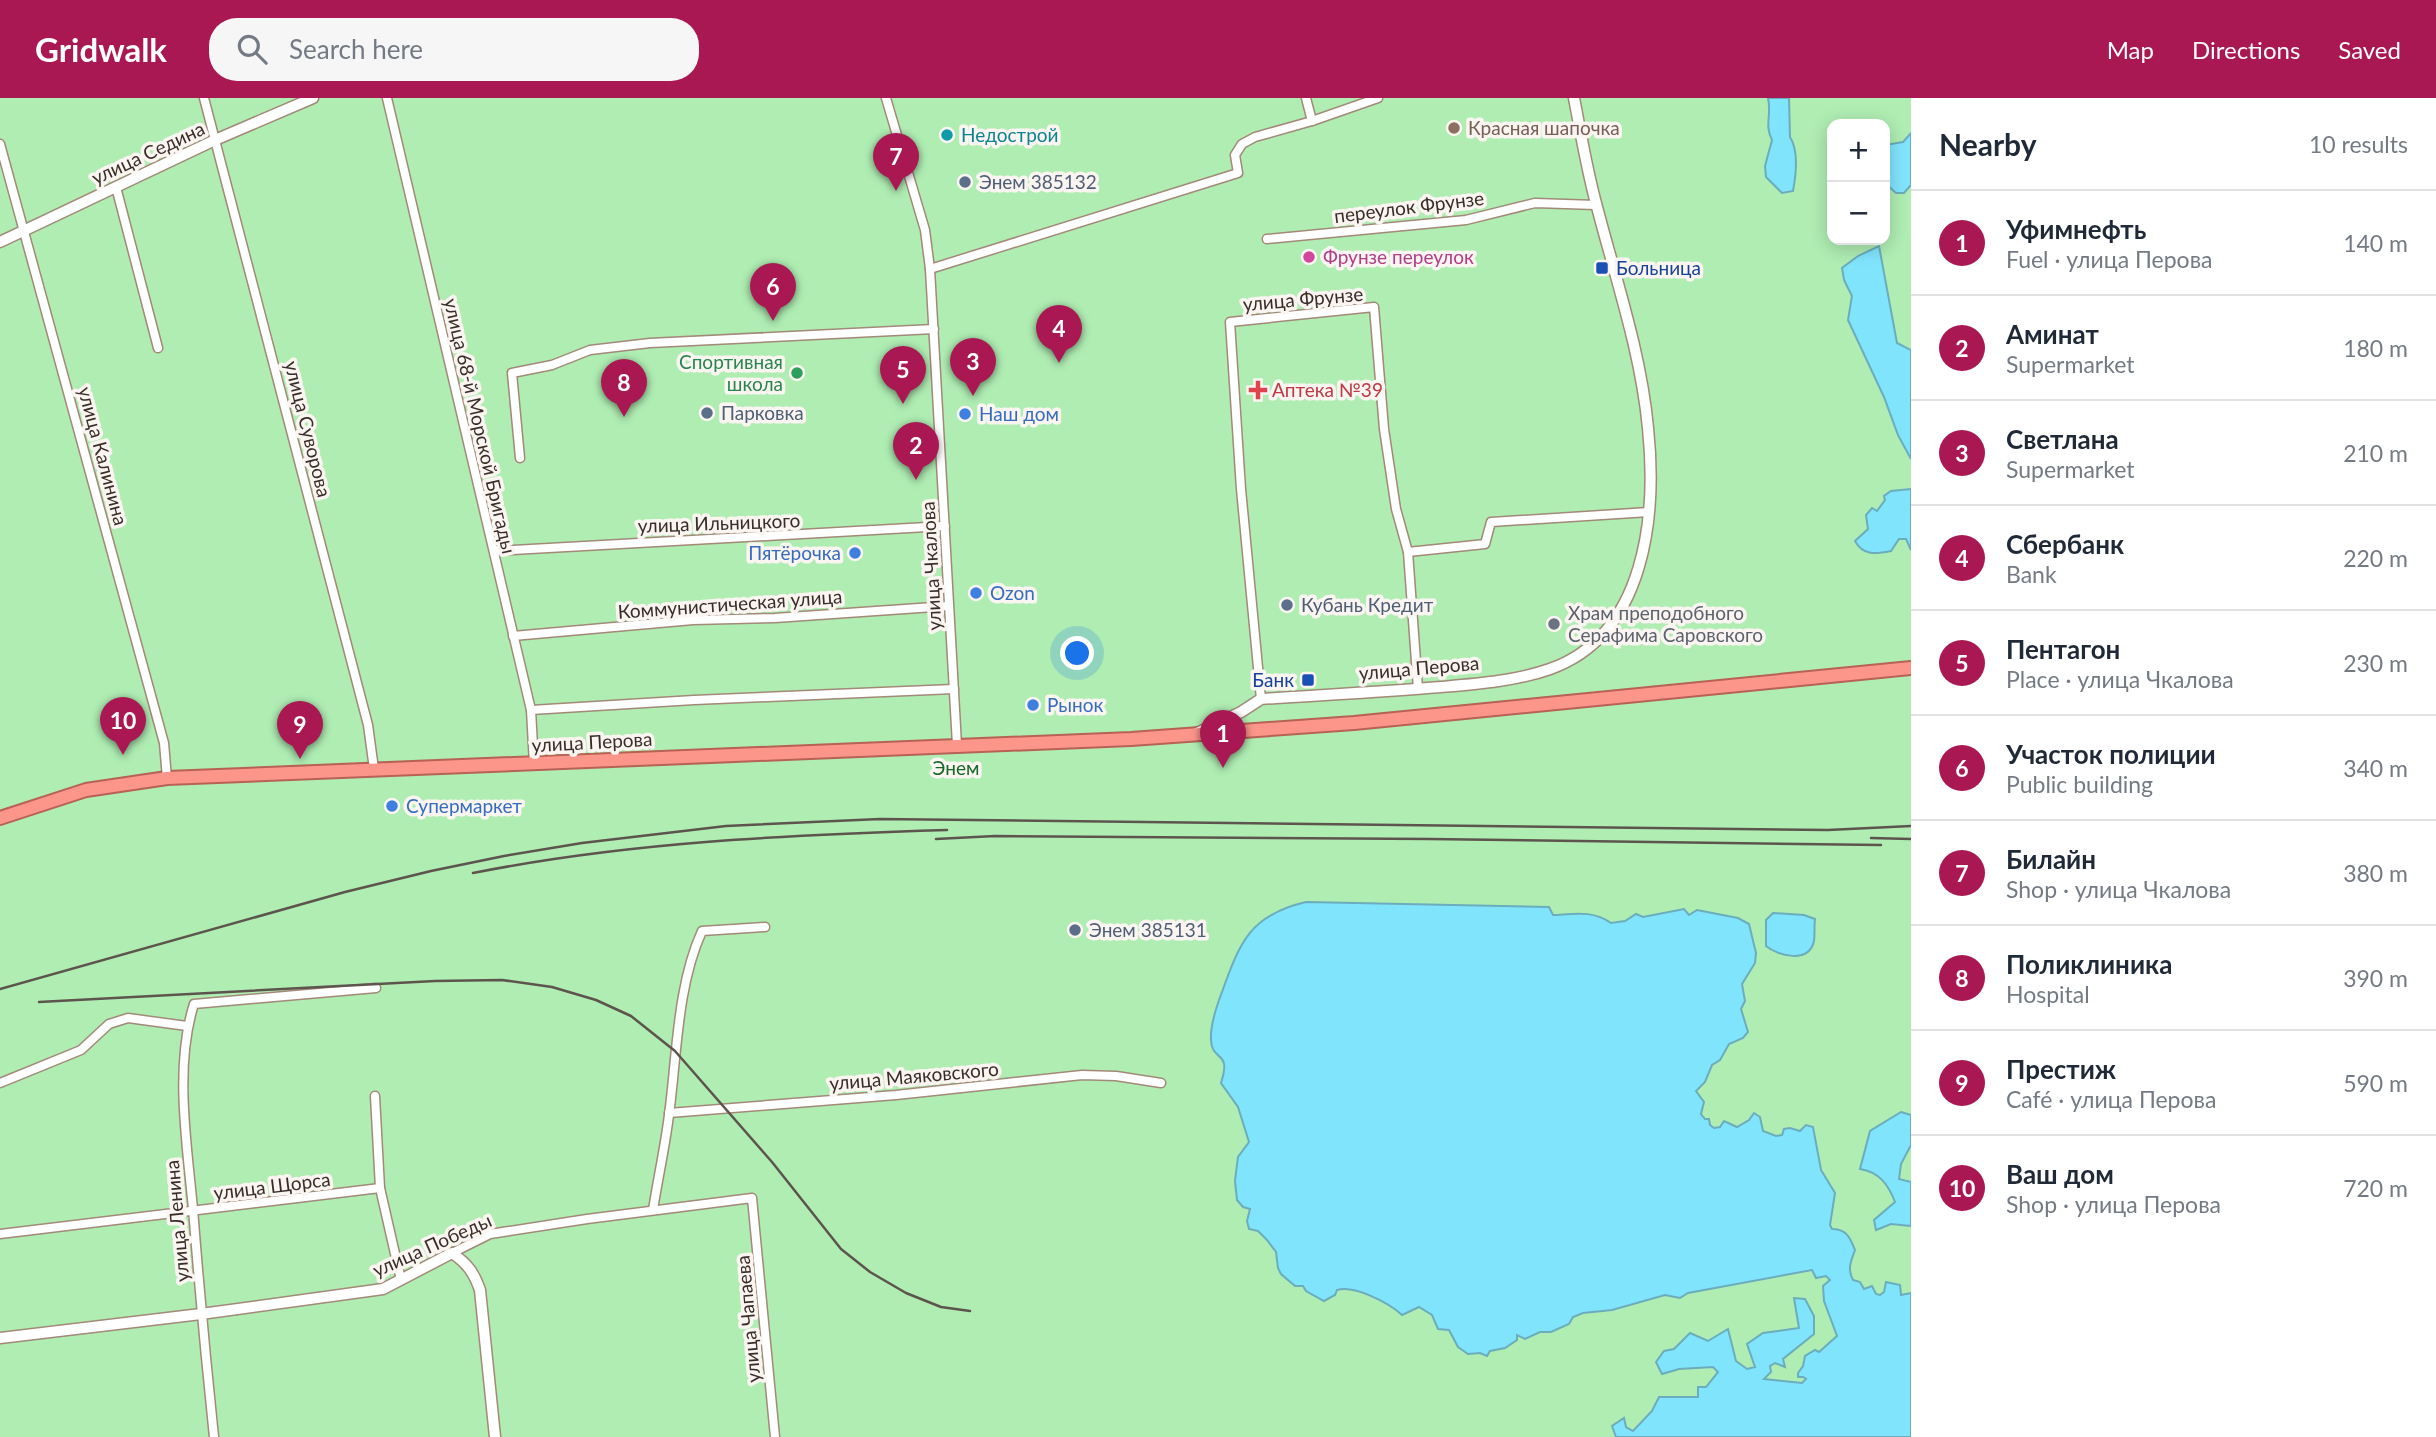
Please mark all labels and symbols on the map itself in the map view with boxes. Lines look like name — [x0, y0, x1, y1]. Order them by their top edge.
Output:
street label: улица Седина — [88, 116, 208, 189]
place label: Красная шапочка — [1468, 116, 1620, 139]
marker: Красная шапочка — [1446, 120, 1462, 136]
place label: Недострой — [961, 123, 1059, 146]
marker: Недострой — [939, 127, 955, 143]
pin: 7 — [873, 133, 919, 191]
place label: Энем 385132 — [979, 170, 1097, 193]
marker: Энем 385132 — [957, 174, 973, 190]
street label: переулок Фрунзе — [1333, 186, 1485, 227]
place label: Фрунзе переулок — [1323, 245, 1474, 268]
marker: Фрунзе переулок — [1301, 249, 1317, 265]
place label: Больница — [1616, 256, 1701, 279]
marker: Больница — [1594, 260, 1610, 276]
pin: 6 — [750, 263, 796, 321]
street label: улица Фрунзе — [1242, 282, 1364, 315]
street label: улица 68-й Морской Бригады — [440, 296, 521, 556]
pin: 4 — [1036, 305, 1082, 363]
pin: 3 — [950, 338, 996, 396]
pin: 5 — [880, 346, 926, 404]
place label: Спортивная школа — [679, 350, 783, 395]
street label: улица Суворова — [280, 358, 337, 499]
pin: 8 — [601, 359, 647, 417]
marker: Спортивная школа — [789, 365, 805, 381]
place label: Аптека №39 — [1272, 378, 1383, 401]
marker: Аптека №39 — [1250, 382, 1266, 398]
street label: улица Калинина — [74, 384, 133, 528]
place label: Парковка — [721, 401, 804, 424]
place label: Наш дом — [979, 402, 1059, 425]
marker: Парковка — [699, 405, 715, 421]
marker: Наш дом — [957, 406, 973, 422]
pin: 2 — [893, 422, 939, 480]
street label: улица Чкалова — [916, 501, 945, 631]
street label: улица Ильницкого — [637, 508, 801, 537]
place label: Пятёрочка — [748, 541, 841, 564]
marker: Пятёрочка — [847, 545, 863, 561]
place label: Ozon — [990, 581, 1035, 604]
street label: Коммунистическая улица — [617, 584, 843, 623]
marker: Ozon — [968, 585, 984, 601]
place label: Кубань Кредит — [1301, 593, 1434, 616]
marker: Кубань Кредит — [1279, 597, 1295, 613]
place label: Храм преподобного Серафима Саровского — [1568, 601, 1763, 646]
marker: Храм преподобного Серафима Саровского — [1546, 616, 1562, 632]
your location — [1060, 636, 1094, 670]
street label: улица Перова — [1358, 651, 1480, 684]
place label: Банк — [1252, 668, 1294, 691]
marker: Банк — [1300, 672, 1316, 688]
place label: Рынок — [1047, 693, 1103, 716]
pin: 10 — [100, 697, 146, 755]
marker: Рынок — [1025, 697, 1041, 713]
pin: 9 — [277, 701, 323, 759]
pin: 1 — [1200, 710, 1246, 768]
street label: улица Перова — [531, 727, 653, 756]
park label: Энем — [933, 756, 979, 779]
place label: Супермаркет — [406, 794, 522, 817]
marker: Супермаркет — [384, 798, 400, 814]
place label: Энем 385131 — [1089, 918, 1207, 941]
marker: Энем 385131 — [1067, 922, 1083, 938]
street label: улица Маяковского — [828, 1057, 1000, 1094]
street label: улица Ленина — [160, 1159, 193, 1283]
street label: улица Щорса — [212, 1167, 332, 1204]
street label: улица Победы — [369, 1208, 495, 1281]
street label: улица Чапаева — [730, 1255, 765, 1384]

